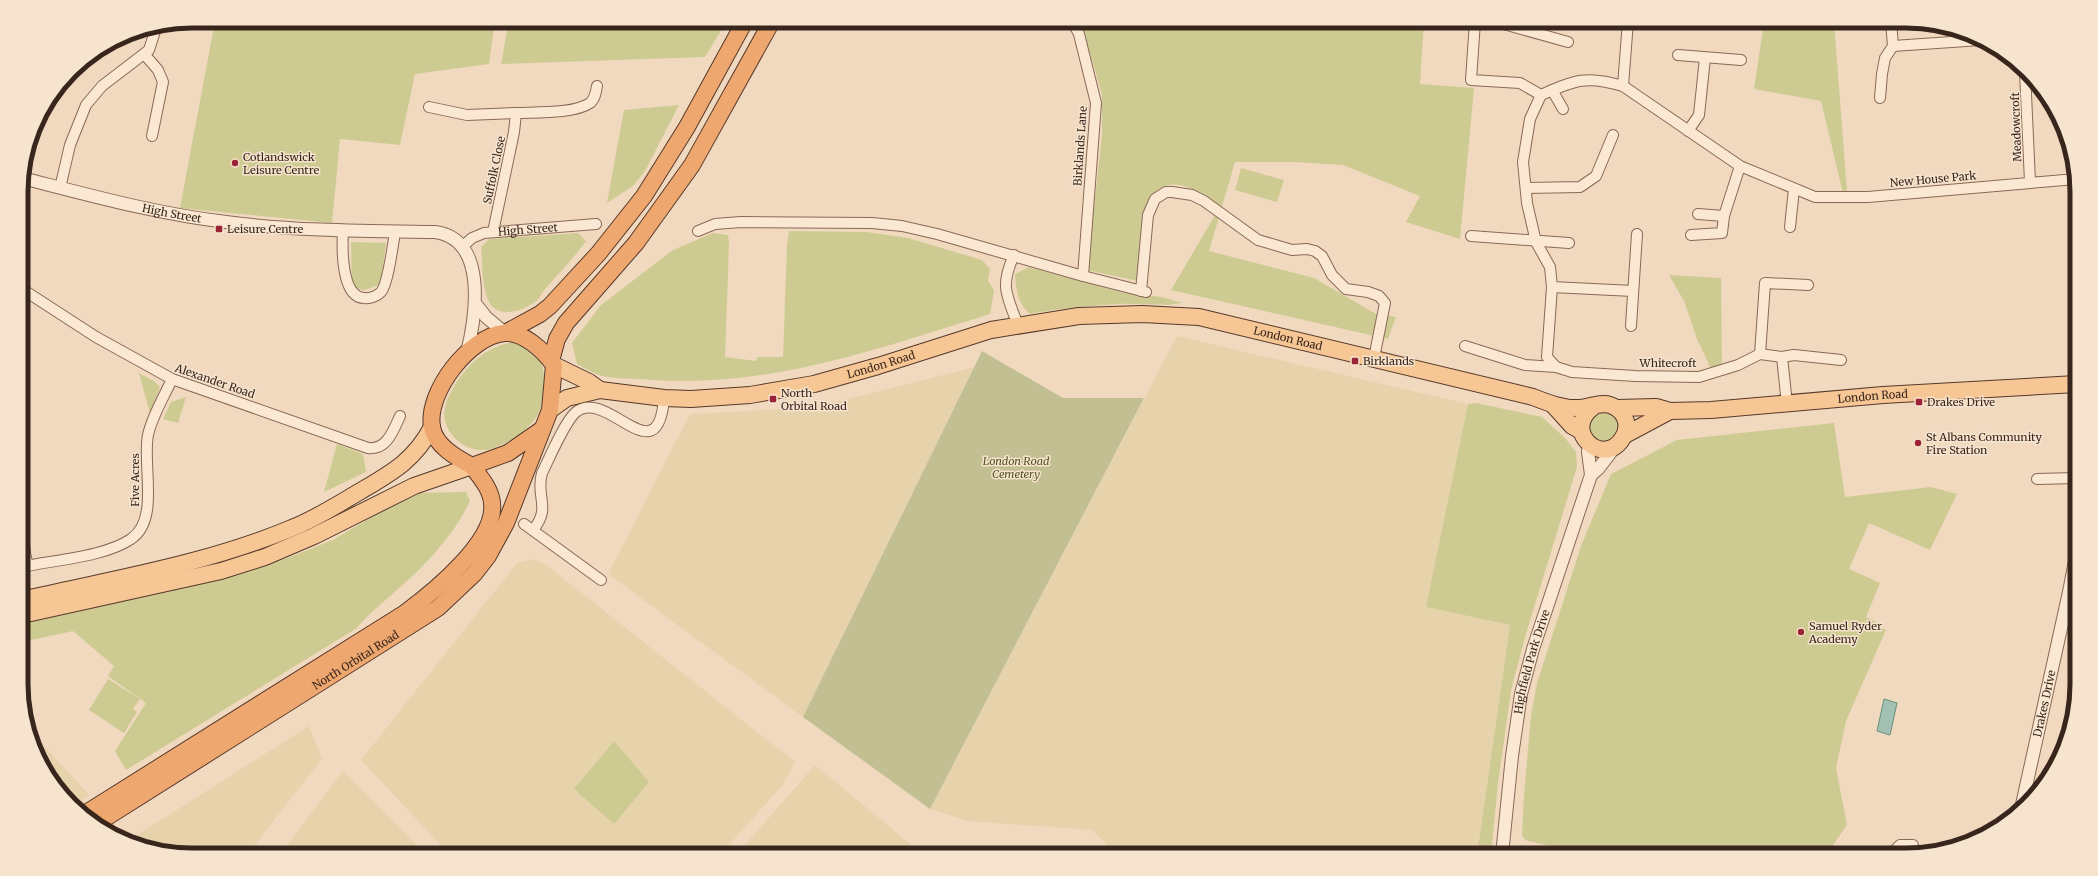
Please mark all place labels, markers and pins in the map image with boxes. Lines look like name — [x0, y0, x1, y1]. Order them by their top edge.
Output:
place label: Cotlandswick Leisure Centre — [243, 150, 319, 177]
marker: Cotlandswick Leisure Centre — [230, 158, 240, 168]
place label: Leisure Centre — [227, 222, 303, 236]
marker: Leisure Centre — [214, 224, 224, 234]
place label: Birklands — [1363, 354, 1414, 368]
marker: Birklands — [1350, 356, 1360, 366]
place label: North Orbital Road — [781, 386, 847, 413]
marker: North Orbital Road — [768, 394, 778, 404]
place label: Drakes Drive — [1927, 395, 1995, 409]
marker: Drakes Drive — [1914, 397, 1924, 407]
place label: St Albans Community Fire Station — [1926, 430, 2042, 457]
marker: St Albans Community Fire Station — [1913, 438, 1923, 448]
place label: Samuel Ryder Academy — [1808, 619, 1882, 646]
marker: Samuel Ryder Academy — [1796, 627, 1806, 637]

